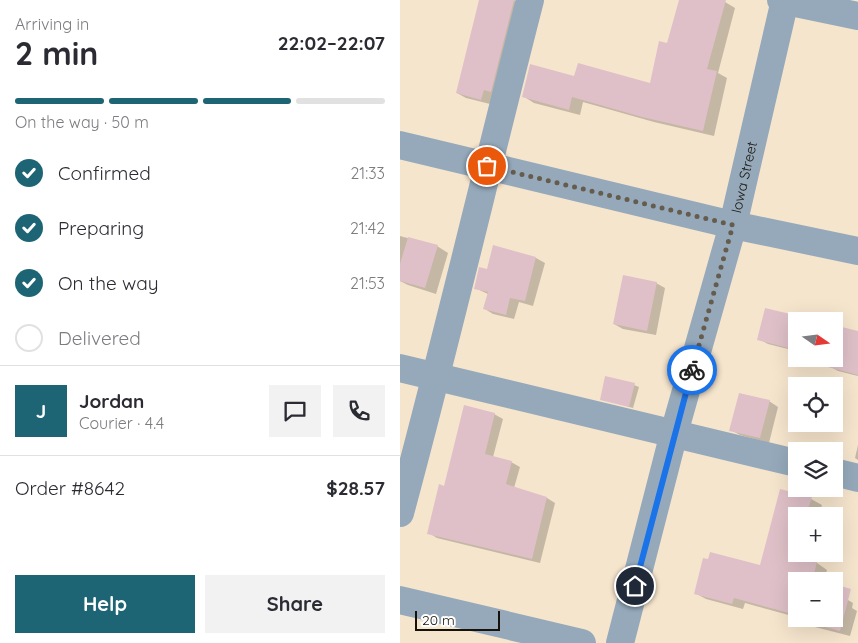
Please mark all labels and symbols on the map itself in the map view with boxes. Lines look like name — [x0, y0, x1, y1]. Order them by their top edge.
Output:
street label: Iowa Street — [727, 139, 761, 215]
pin — [466, 145, 508, 187]
north arrow — [788, 312, 842, 368]
courier — [667, 345, 717, 395]
pin — [614, 565, 656, 607]
scale bar — [415, 608, 500, 631]

